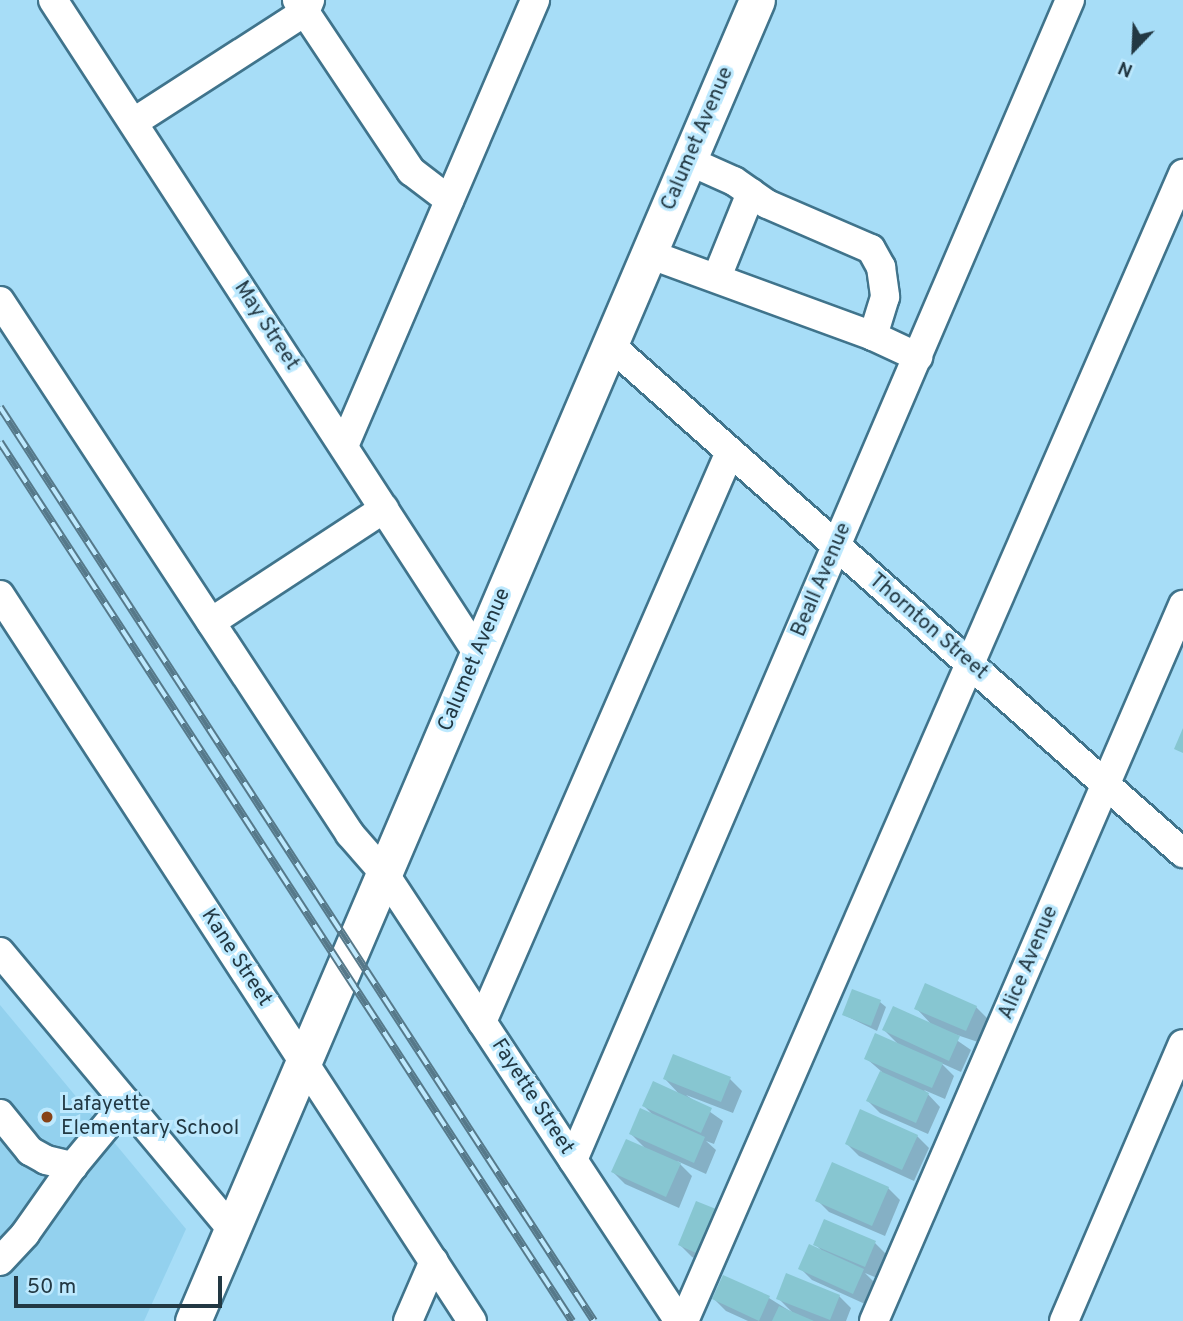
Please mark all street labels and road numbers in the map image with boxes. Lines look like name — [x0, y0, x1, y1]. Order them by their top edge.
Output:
street label: Calumet Avenue — [656, 63, 740, 215]
street label: May Street — [228, 277, 304, 375]
street label: Beall Avenue — [786, 519, 858, 641]
street label: Thornton Street — [863, 568, 993, 686]
street label: Calumet Avenue — [433, 584, 517, 736]
street label: Alice Avenue — [994, 902, 1064, 1024]
street label: Kane Street — [195, 905, 277, 1011]
street label: Fayette Street — [485, 1035, 579, 1159]

